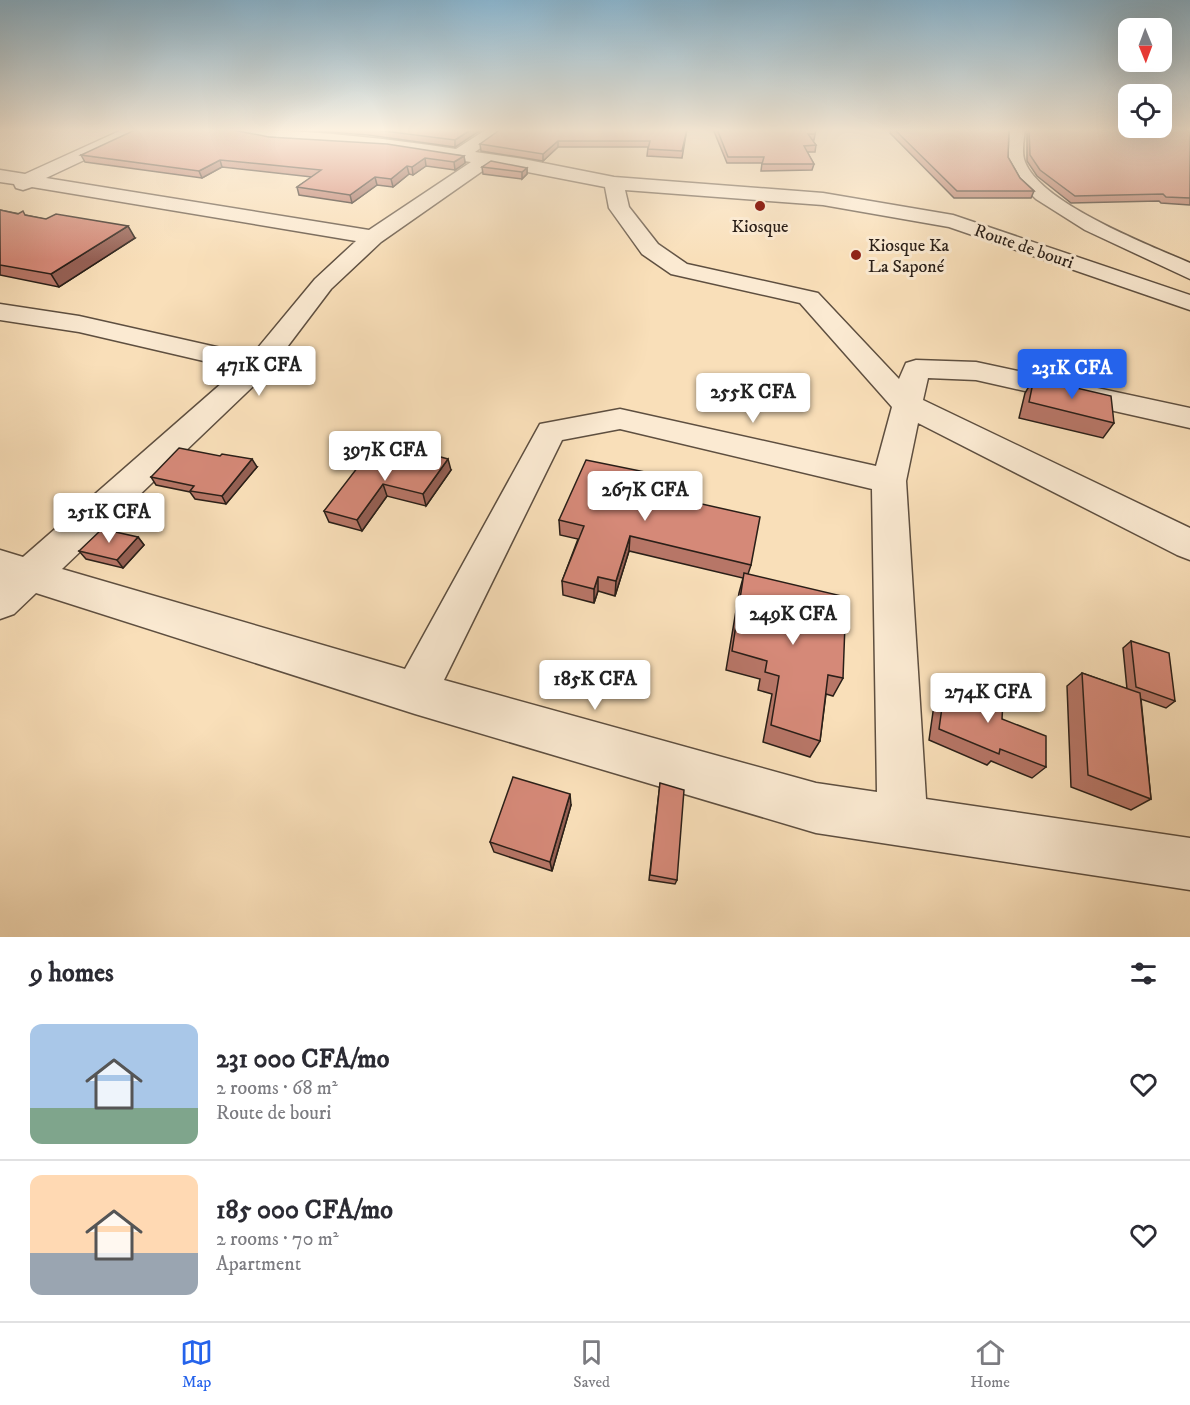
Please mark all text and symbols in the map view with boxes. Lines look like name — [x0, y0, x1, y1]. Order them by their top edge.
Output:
north arrow — [1118, 18, 1172, 72]
map controls — [1118, 18, 1172, 138]
button: locate — [1118, 84, 1172, 138]
marker: Kiosque — [753, 199, 767, 213]
place label: Kiosque — [731, 216, 789, 238]
street label: Route de bouri — [971, 220, 1076, 274]
place label: Kiosque Ka La Saponé — [868, 235, 950, 278]
marker: Kiosque Ka La Saponé — [849, 248, 863, 262]
pin: 471K CFA — [197, 346, 321, 397]
pin: 231K CFA — [1010, 349, 1134, 400]
text: 471K CFA — [217, 353, 301, 378]
text: 231K CFA — [1032, 356, 1112, 381]
pin: 255K CFA — [691, 373, 815, 424]
text: 255K CFA — [710, 380, 796, 405]
pin: 397K CFA — [323, 431, 447, 482]
text: 397K CFA — [343, 438, 427, 463]
pin: 267K CFA — [583, 471, 707, 522]
text: 267K CFA — [602, 478, 688, 503]
pin: 251K CFA — [47, 493, 171, 544]
text: 251K CFA — [67, 500, 151, 525]
pin: 249K CFA — [731, 595, 855, 646]
text: 249K CFA — [749, 602, 837, 627]
pin: 185K CFA — [533, 660, 657, 711]
text: 185K CFA — [553, 667, 637, 692]
pin: 274K CFA — [926, 673, 1050, 724]
text: 274K CFA — [944, 680, 1032, 705]
text: 9 homes — [30, 957, 114, 990]
icon: filters — [1127, 957, 1160, 990]
text: 231 000 CFA/mo — [216, 1043, 389, 1076]
icon: home — [78, 1048, 150, 1120]
icon: heart — [1127, 1068, 1160, 1101]
text: 2 rooms · 68 m² — [216, 1076, 338, 1101]
text: Route de bouri — [216, 1101, 331, 1126]
text: 185 000 CFA/mo — [216, 1194, 393, 1227]
icon: home — [78, 1199, 150, 1271]
icon: heart — [1127, 1219, 1160, 1252]
text: 2 rooms · 70 m² — [216, 1227, 339, 1252]
text: Apartment — [216, 1252, 301, 1277]
tab: Map — [180, 1336, 213, 1392]
tab: Saved — [573, 1336, 610, 1392]
tab: Home — [970, 1336, 1010, 1392]

